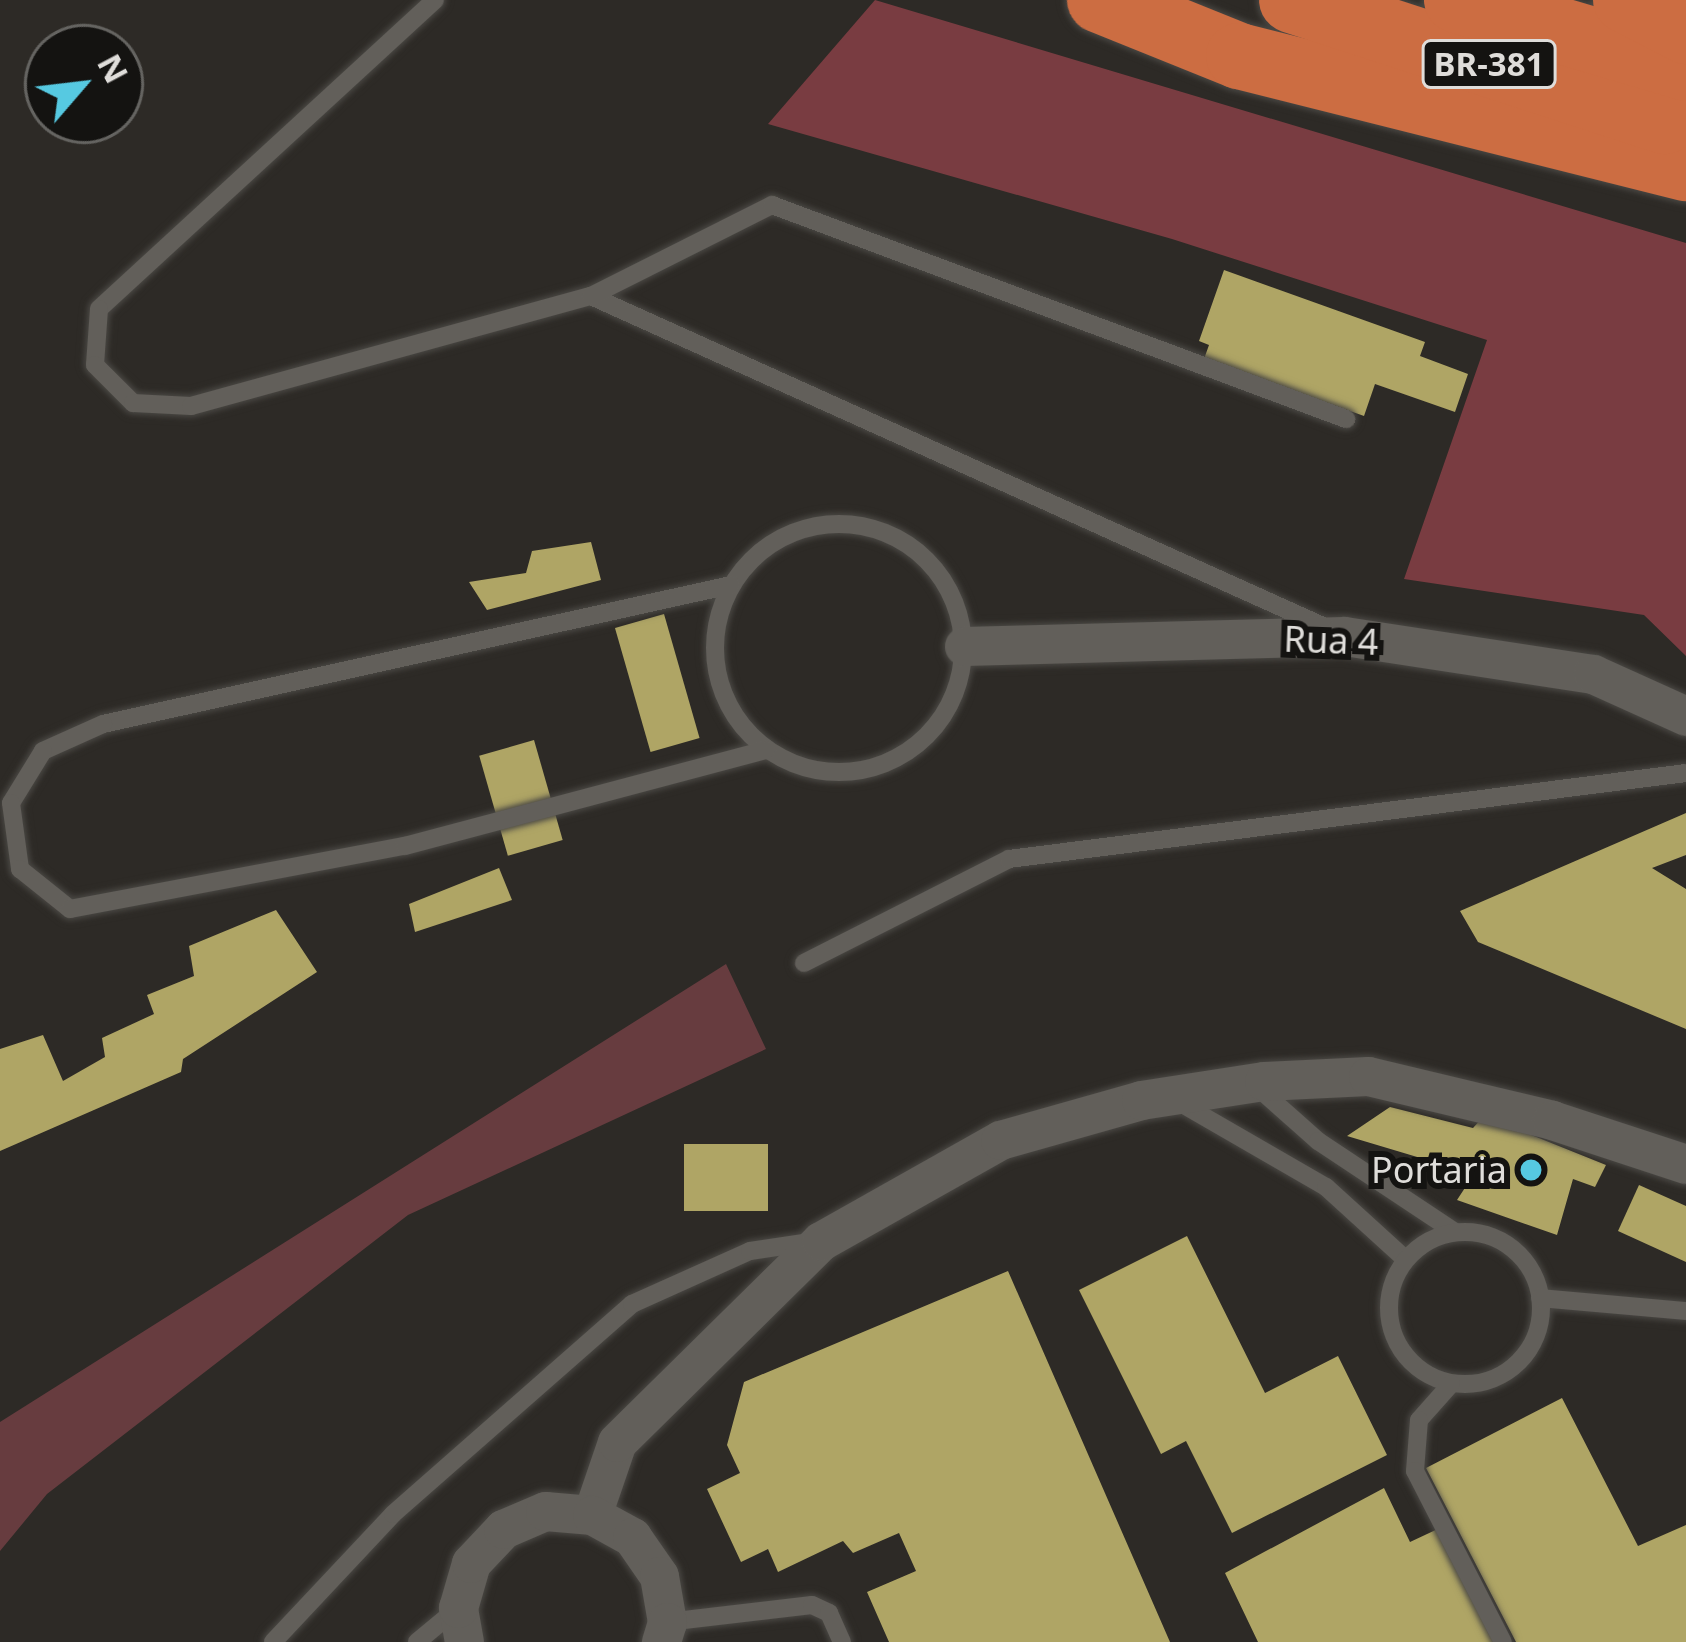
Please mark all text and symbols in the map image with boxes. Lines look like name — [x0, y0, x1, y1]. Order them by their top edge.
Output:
north arrow — [24, 24, 144, 144]
road number: BR-381 — [1420, 37, 1558, 91]
text: N — [87, 46, 140, 91]
street label: Rua 4 — [1283, 617, 1379, 663]
place label: Portaria — [1371, 1148, 1507, 1192]
marker: Portaria — [1518, 1157, 1544, 1183]

